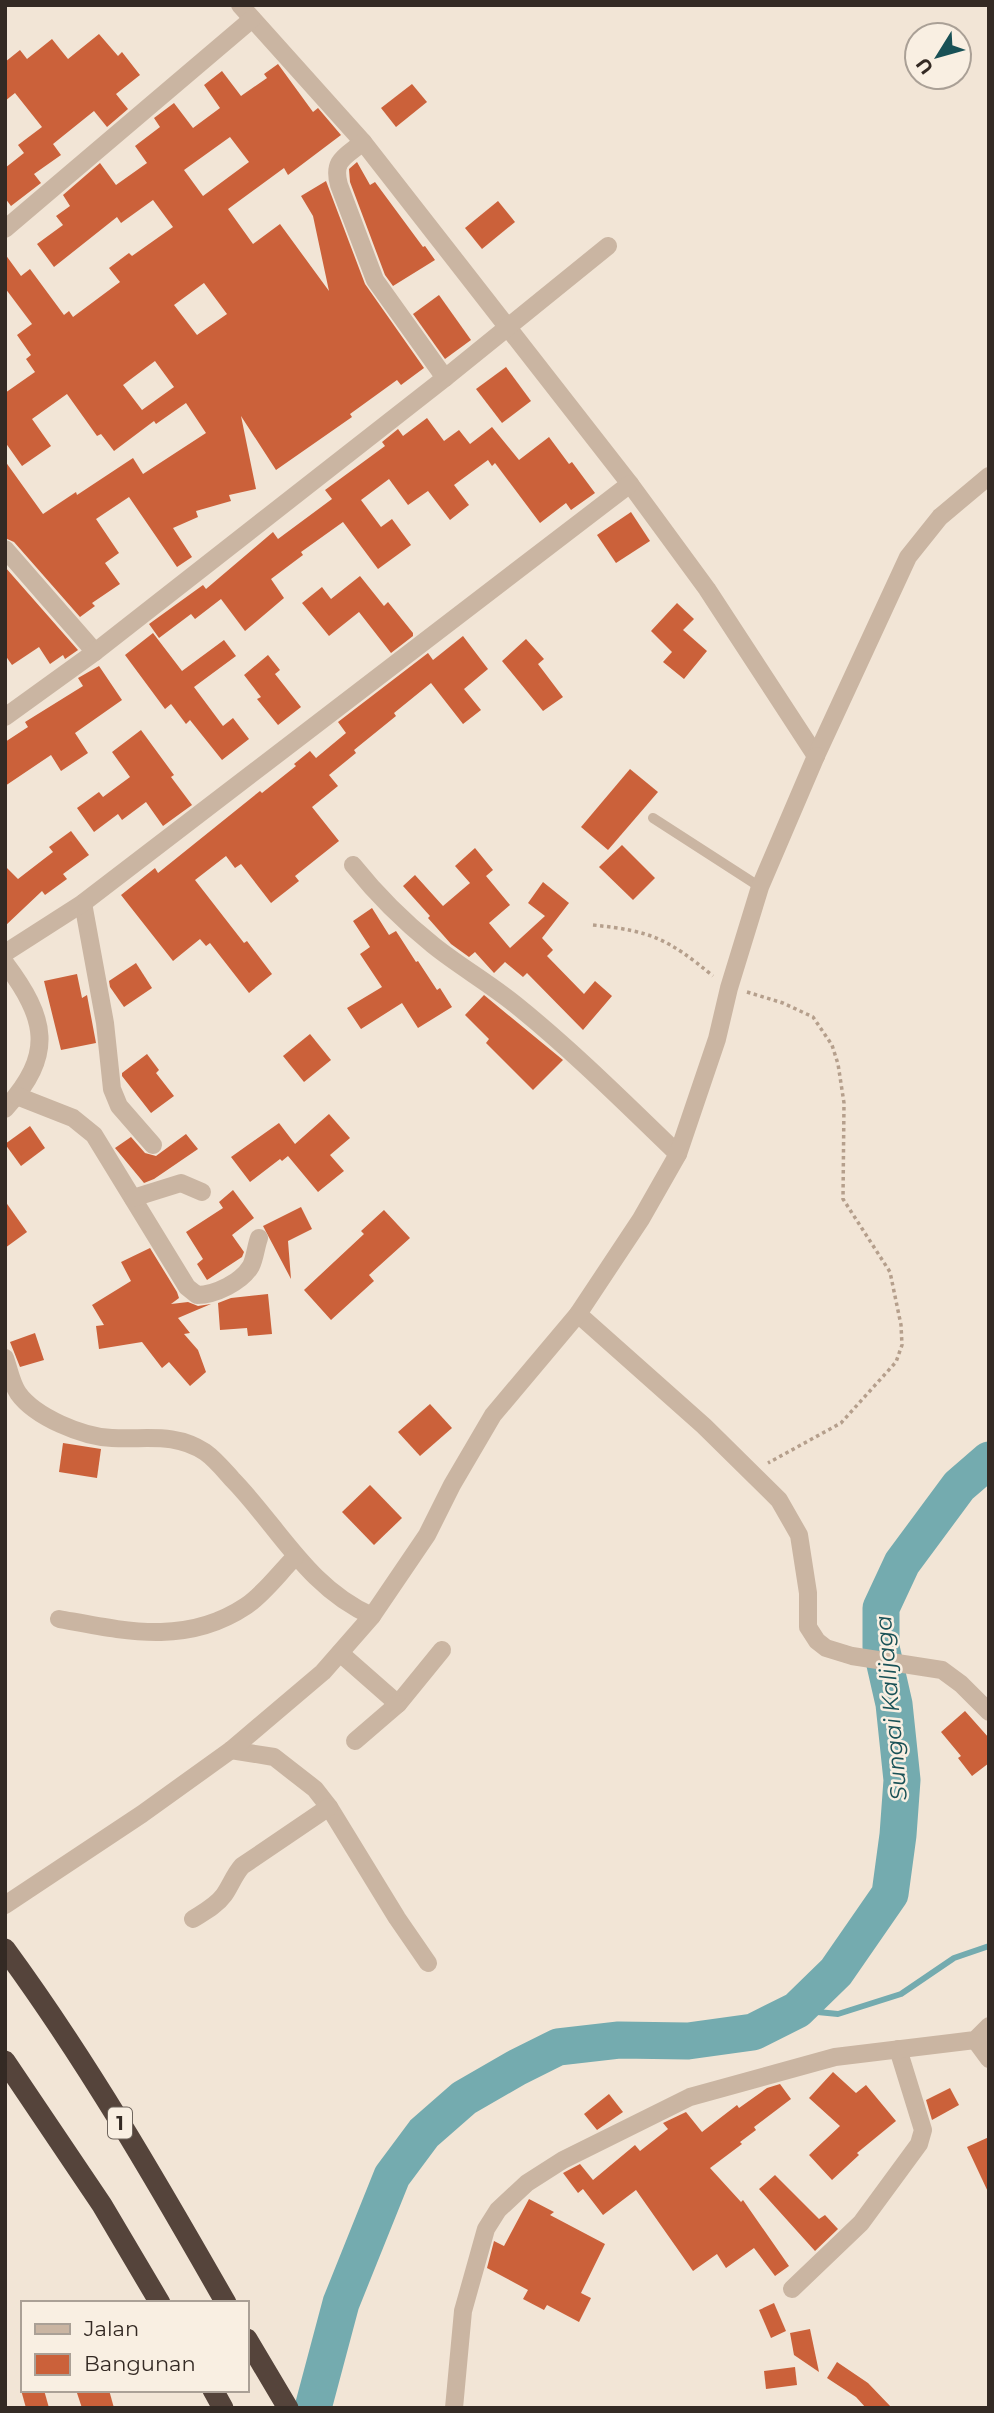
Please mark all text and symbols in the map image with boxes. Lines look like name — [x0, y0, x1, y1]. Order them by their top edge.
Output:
north arrow — [903, 21, 973, 91]
text: U — [911, 53, 939, 79]
water label: Sungai Kalijaga — [869, 1614, 913, 1802]
road number: 1 — [108, 2108, 132, 2138]
legend — [21, 2301, 248, 2392]
text: Jalan — [83, 2316, 139, 2341]
text: Bangunan — [84, 2351, 196, 2376]

